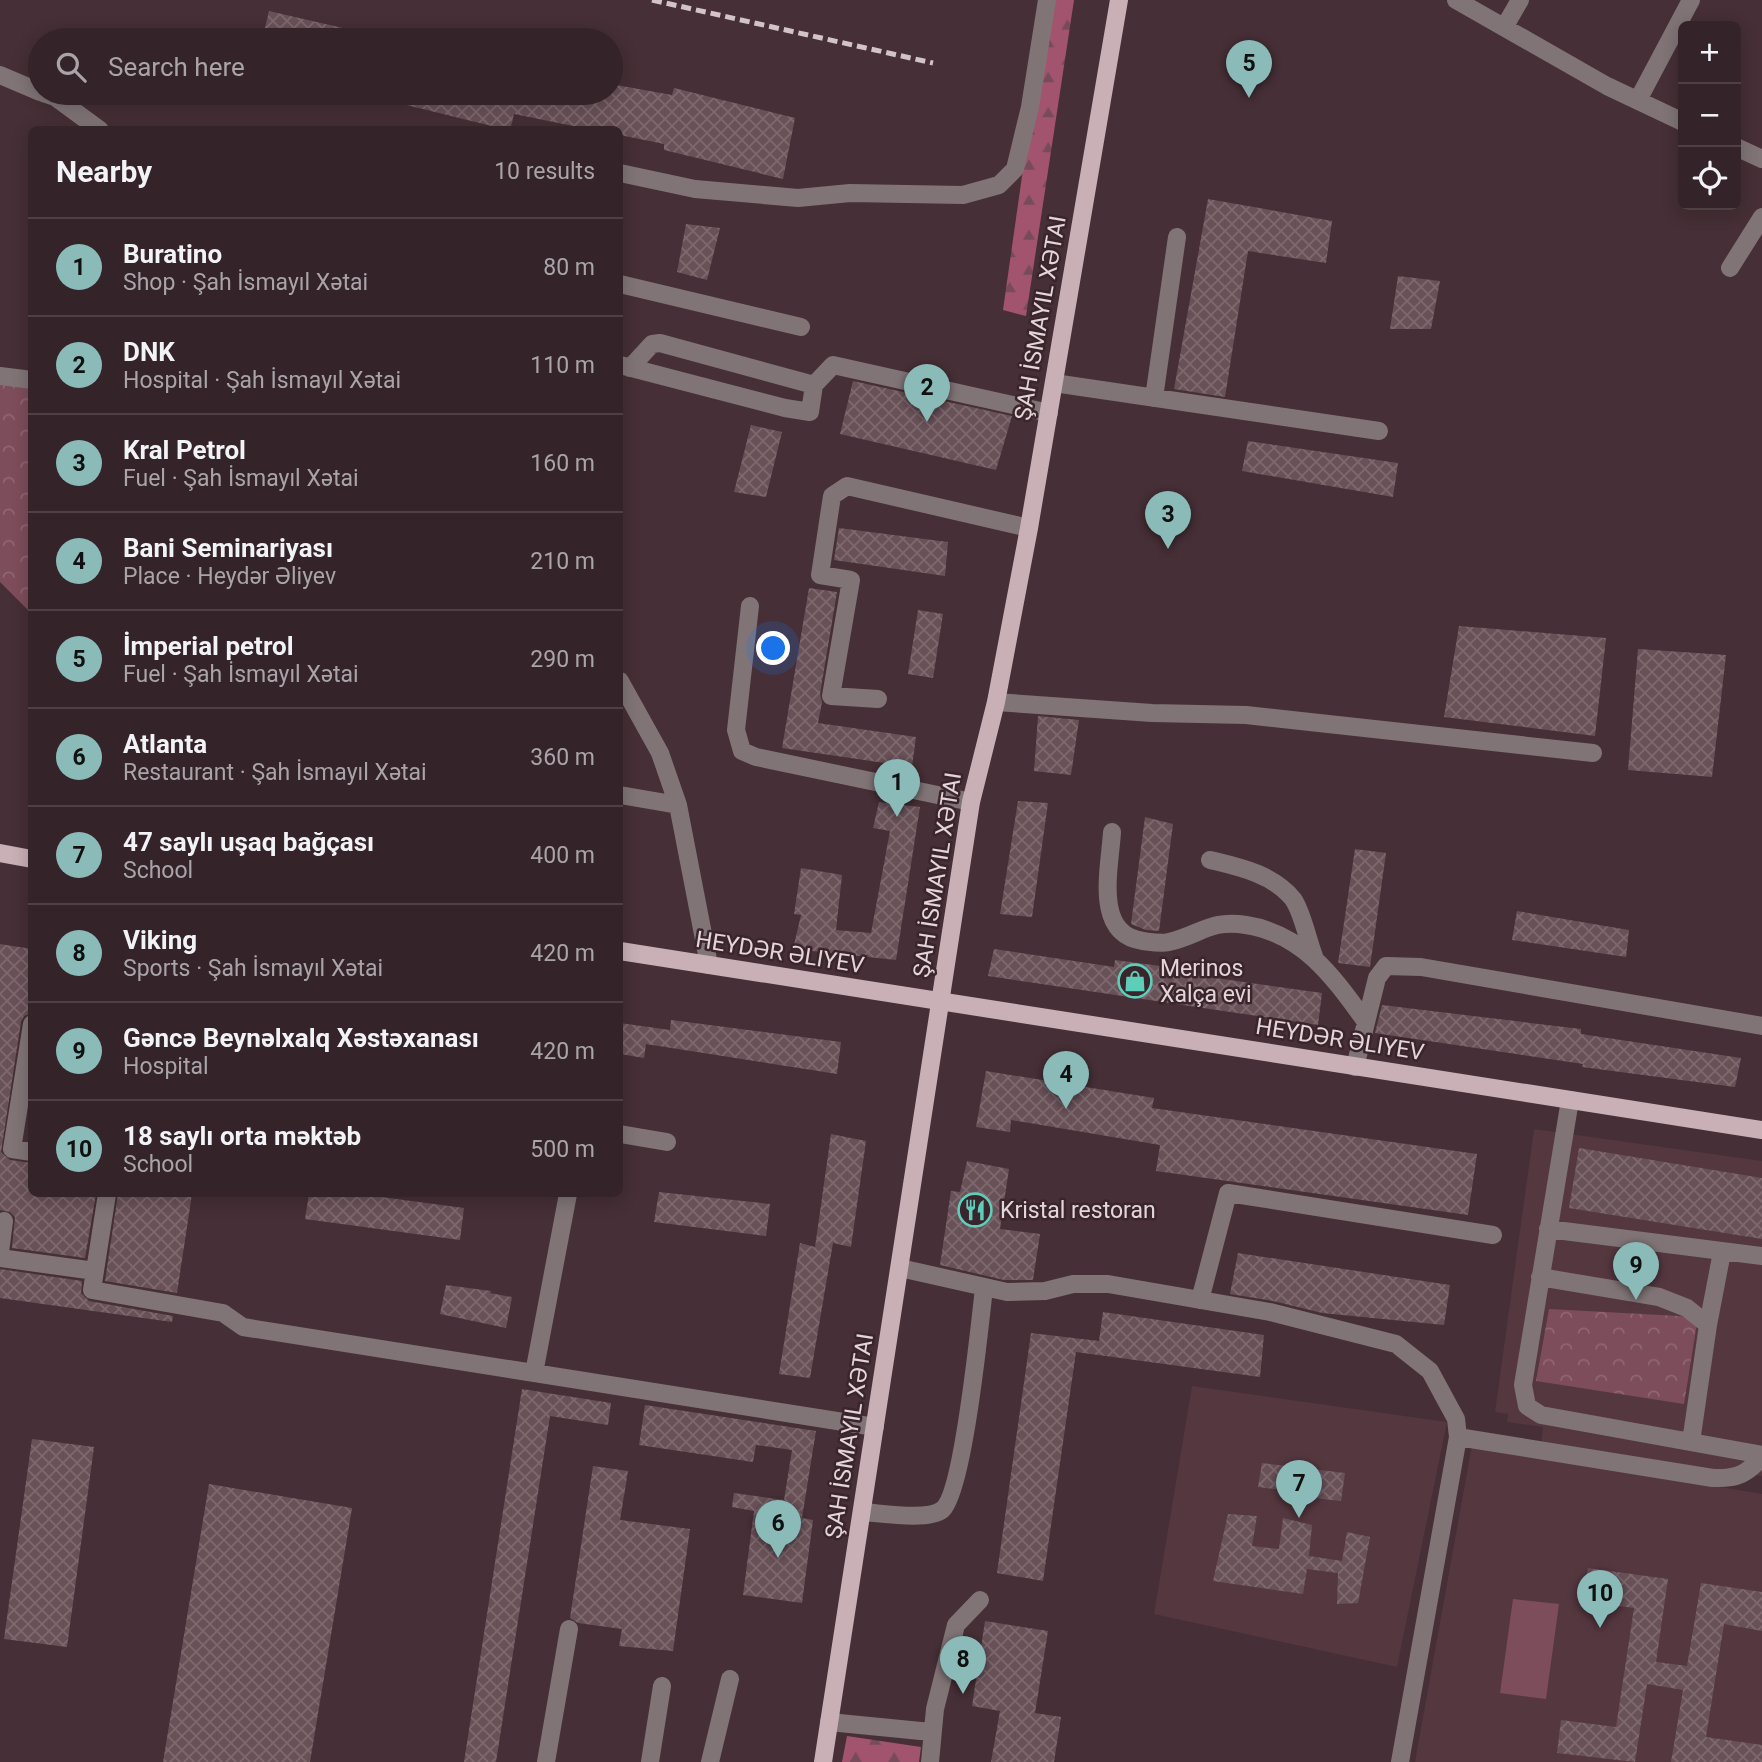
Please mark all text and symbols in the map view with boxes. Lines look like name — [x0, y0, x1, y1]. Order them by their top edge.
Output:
map controls — [1678, 21, 1741, 210]
button: + — [1678, 21, 1741, 84]
search box — [28, 28, 623, 105]
pin: 5 — [1226, 40, 1272, 98]
icon: search — [52, 48, 90, 86]
text: Search here — [108, 52, 245, 82]
button: − — [1678, 84, 1741, 147]
button: locate — [1678, 147, 1741, 210]
text: Nearby — [56, 154, 152, 189]
text: 10 results — [494, 158, 595, 185]
street label: ŞAH İSMAYIL XƏTAI — [1009, 214, 1072, 422]
text: Buratino — [123, 239, 222, 269]
text: 1 — [72, 254, 86, 281]
text: 80 m — [543, 254, 595, 281]
text: Shop · Şah İsmayıl Xətai — [123, 269, 368, 296]
text: DNK — [123, 337, 175, 367]
text: 2 — [72, 352, 86, 379]
text: 110 m — [530, 352, 595, 379]
pin: 2 — [904, 364, 950, 422]
text: Hospital · Şah İsmayıl Xətai — [123, 367, 401, 394]
text: Kral Petrol — [123, 435, 246, 465]
text: 3 — [72, 450, 86, 477]
text: 160 m — [530, 450, 595, 477]
text: Fuel · Şah İsmayıl Xətai — [123, 465, 359, 492]
pin: 3 — [1145, 491, 1191, 549]
text: Bani Seminariyası — [123, 533, 333, 563]
text: 4 — [72, 548, 86, 575]
text: 210 m — [530, 548, 595, 575]
text: Place · Heydər Əliyev — [123, 563, 336, 590]
text: İmperial petrol — [123, 631, 294, 661]
your location — [756, 631, 790, 665]
text: 5 — [72, 646, 86, 673]
text: 290 m — [530, 646, 595, 673]
text: Fuel · Şah İsmayıl Xətai — [123, 661, 359, 688]
text: Atlanta — [123, 729, 207, 759]
text: 6 — [72, 744, 86, 771]
text: 360 m — [530, 744, 595, 771]
text: Restaurant · Şah İsmayıl Xətai — [123, 759, 427, 786]
pin: 1 — [874, 759, 920, 817]
street label: ŞAH İSMAYIL XƏTAI — [908, 771, 967, 980]
text: 47 saylı uşaq bağçası — [123, 827, 374, 857]
text: 7 — [72, 842, 86, 869]
text: 400 m — [530, 842, 595, 869]
text: School — [123, 857, 193, 884]
text: Viking — [123, 925, 197, 955]
street label: HEYDƏR ƏLIYEV — [694, 926, 866, 979]
text: 8 — [72, 940, 86, 967]
text: 420 m — [530, 940, 595, 967]
text: Sports · Şah İsmayıl Xətai — [123, 955, 383, 982]
place label: Merinos Xalça evi — [1160, 955, 1252, 1008]
shop icon: Merinos Xalça evi — [1116, 962, 1154, 1000]
street label: HEYDƏR ƏLIYEV — [1254, 1013, 1426, 1066]
text: Gəncə Beynəlxalq Xəstəxanası — [123, 1023, 479, 1053]
text: 9 — [72, 1038, 86, 1065]
text: 420 m — [530, 1038, 595, 1065]
pin: 4 — [1043, 1051, 1089, 1109]
text: Hospital — [123, 1053, 209, 1080]
text: 18 saylı orta məktəb — [123, 1121, 361, 1151]
text: 10 — [66, 1136, 92, 1163]
text: 500 m — [530, 1136, 595, 1163]
text: School — [123, 1151, 193, 1178]
restaurant icon: Kristal restoran — [956, 1191, 994, 1229]
place label: Kristal restoran — [1000, 1197, 1156, 1224]
pin: 9 — [1613, 1242, 1659, 1300]
street label: ŞAH İSMAYIL XƏTAI — [820, 1332, 879, 1541]
pin: 7 — [1276, 1460, 1322, 1518]
pin: 6 — [755, 1500, 801, 1558]
pin: 10 — [1577, 1570, 1623, 1628]
pin: 8 — [940, 1636, 986, 1694]

